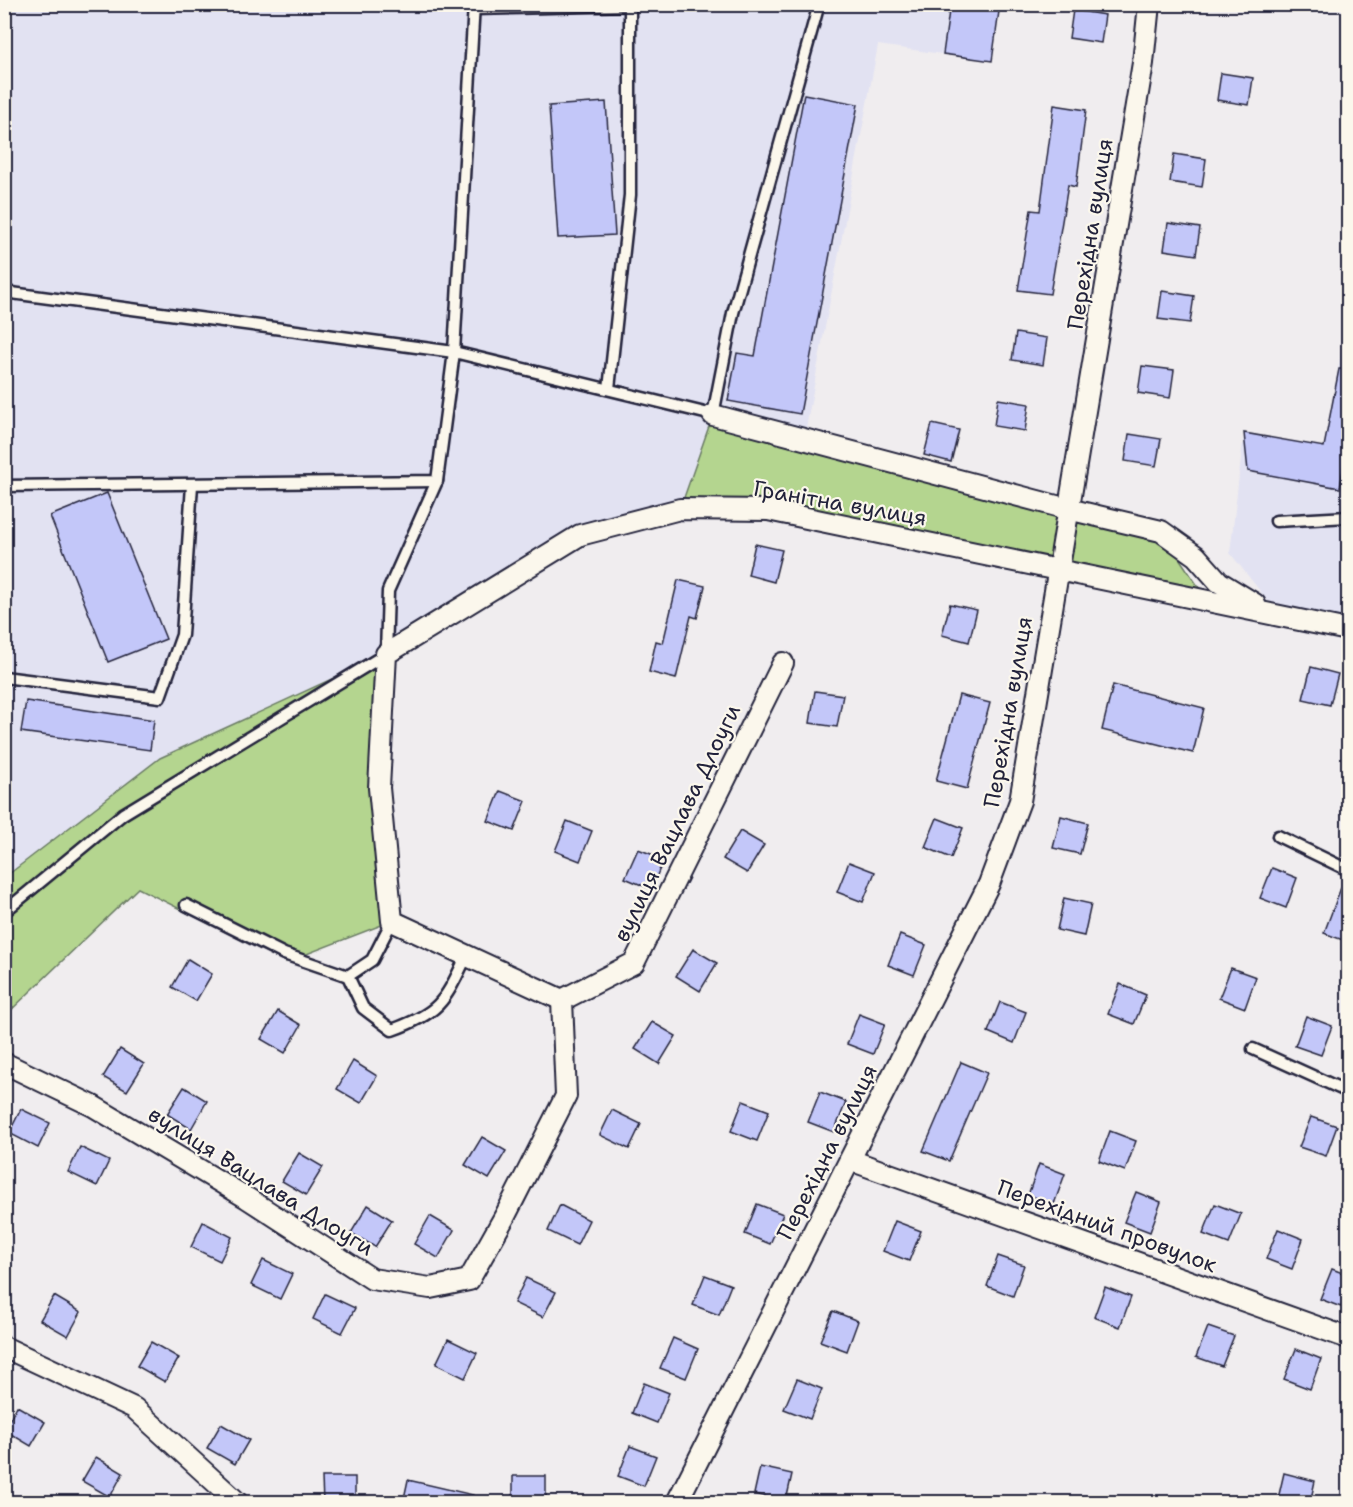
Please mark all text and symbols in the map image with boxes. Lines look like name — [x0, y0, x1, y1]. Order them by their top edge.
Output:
street label: Перехідна вулиця — [1061, 136, 1119, 332]
street label: Гранітна вулиця — [751, 473, 929, 533]
street label: Перехідна вулиця — [977, 614, 1039, 810]
street label: вулиця Вацлава Длоуги — [607, 699, 747, 947]
street label: Перехідна вулиця — [770, 1059, 884, 1245]
street label: вулиця Вацлава Длоуги — [143, 1100, 379, 1262]
street label: Перехідний провулок — [993, 1173, 1221, 1279]

